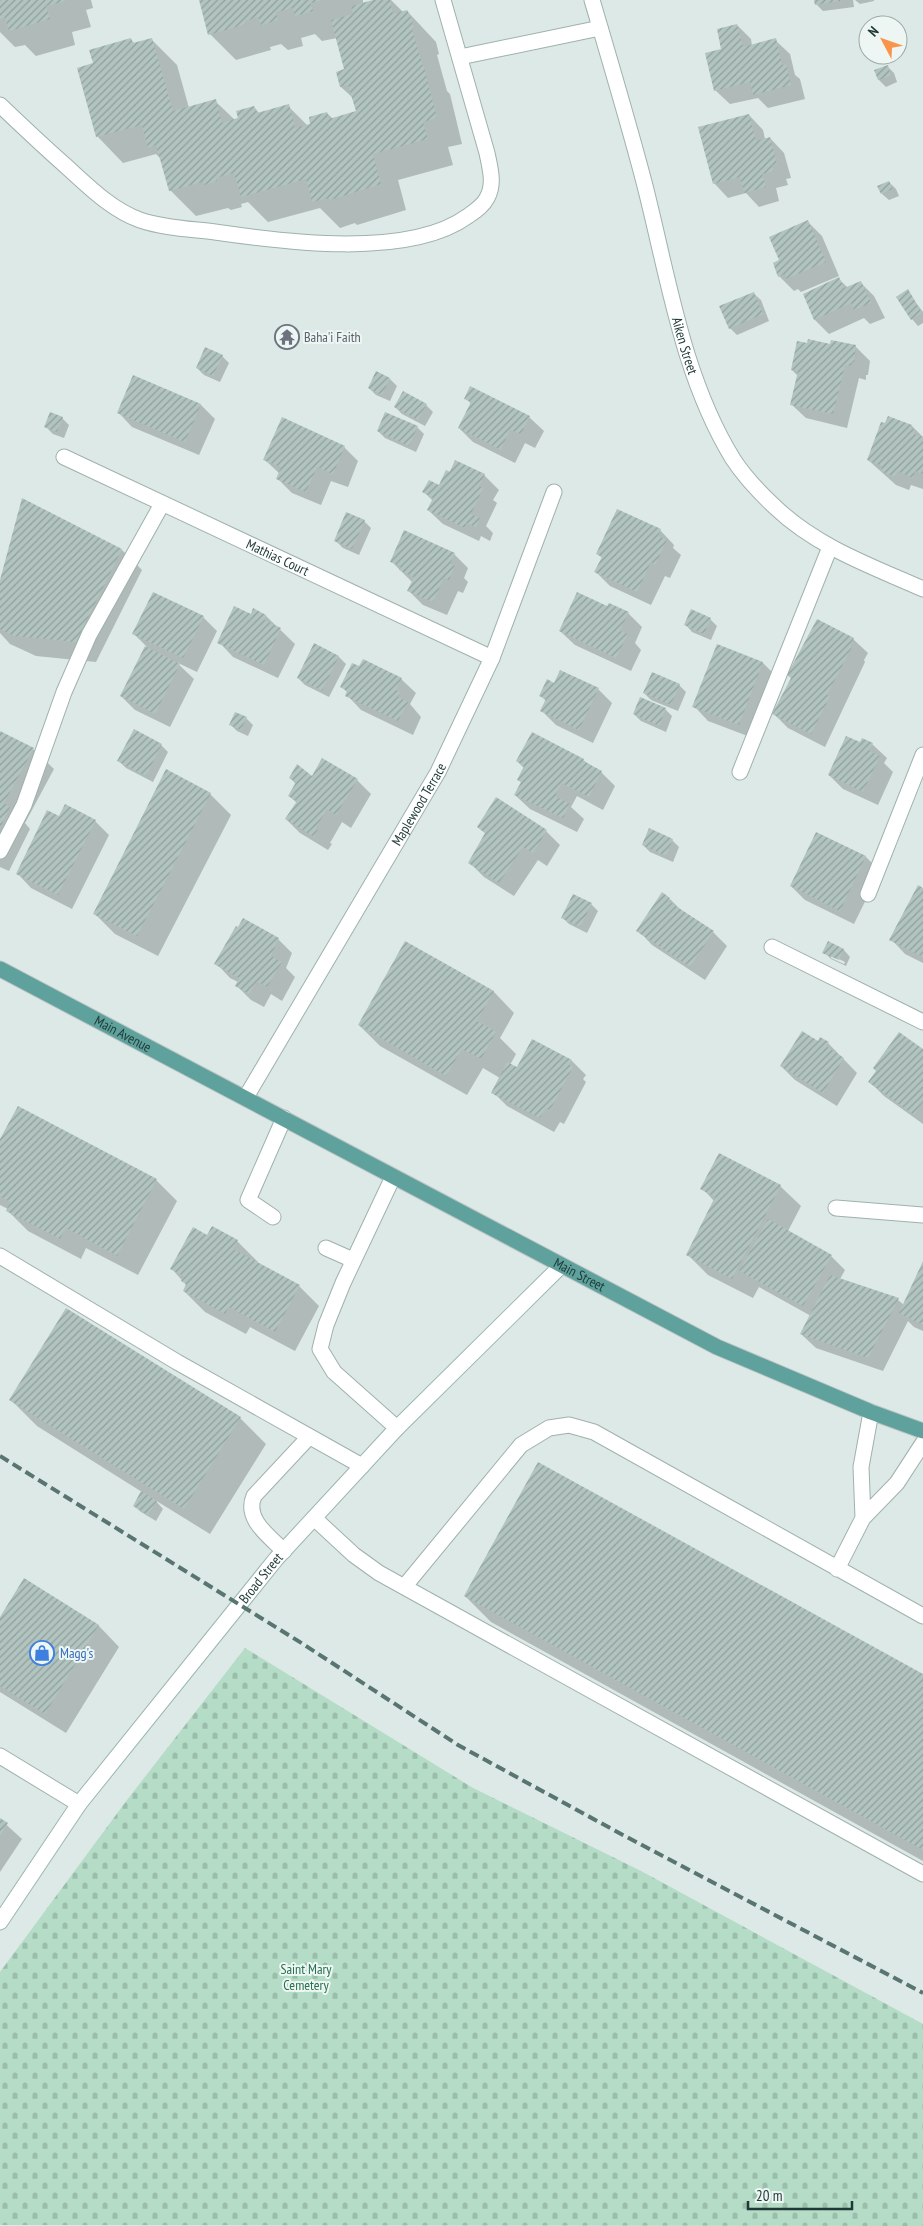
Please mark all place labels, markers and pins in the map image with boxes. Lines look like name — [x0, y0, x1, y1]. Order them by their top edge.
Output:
temple icon: Baha'i Faith — [274, 324, 300, 350]
place label: Baha'i Faith — [304, 328, 361, 346]
shop icon: Magg's — [29, 1640, 55, 1666]
place label: Magg's — [60, 1644, 93, 1662]

